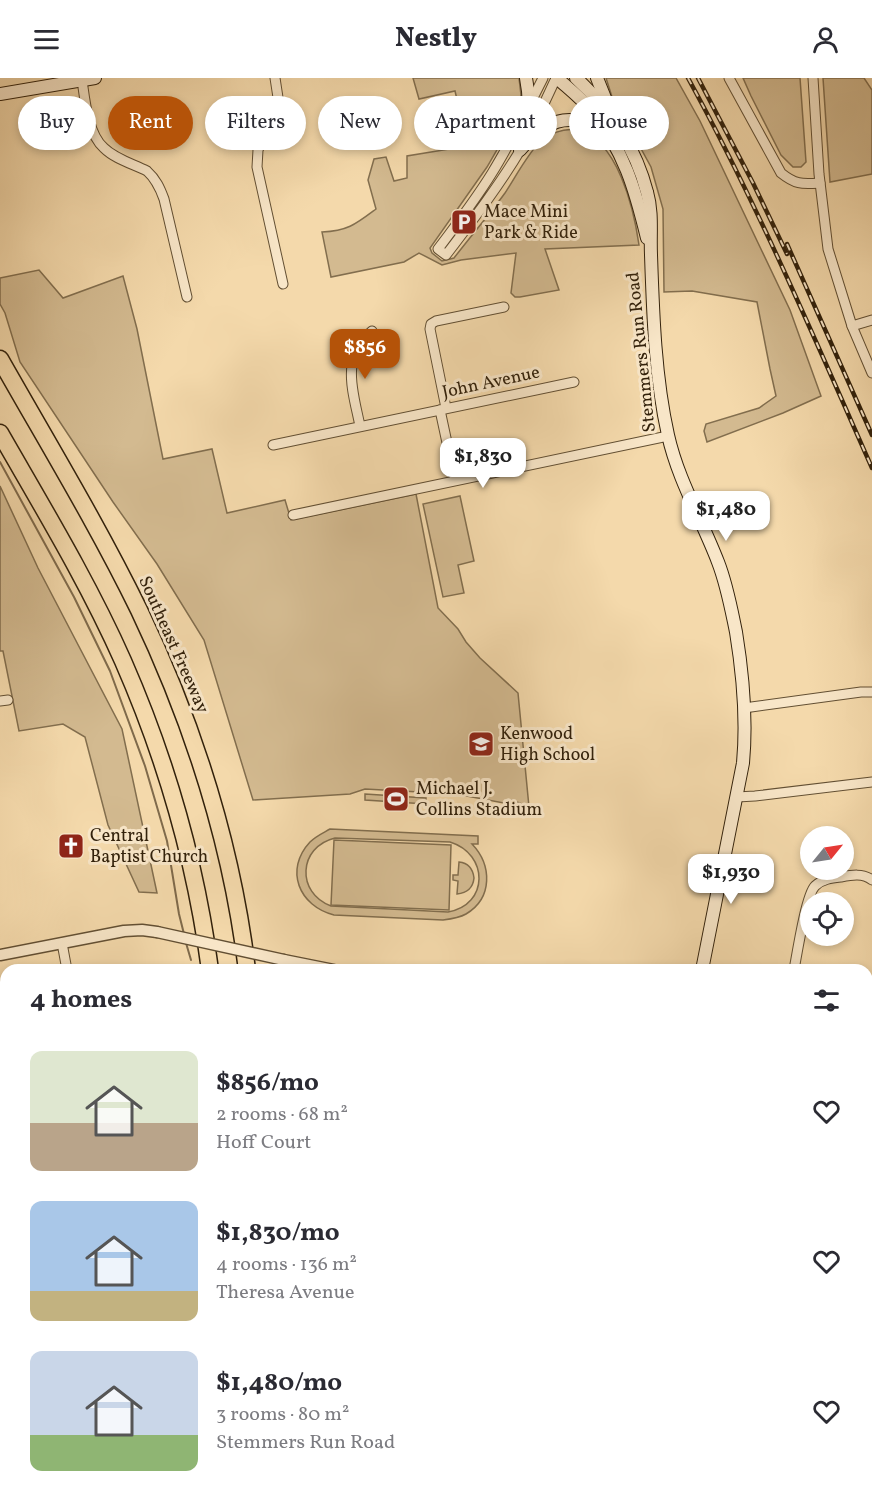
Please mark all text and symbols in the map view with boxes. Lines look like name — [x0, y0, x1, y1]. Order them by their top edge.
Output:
text: Nestly — [395, 20, 477, 58]
icon: menu — [30, 23, 63, 56]
icon: person — [809, 23, 842, 56]
chip: Buy — [18, 96, 96, 150]
chip: Rent — [108, 96, 193, 150]
chip: Filters — [205, 96, 306, 150]
chip: New — [318, 96, 402, 150]
chip: Apartment — [414, 96, 557, 150]
chip: House — [569, 96, 669, 150]
place label: Mace Mini Park & Ride — [484, 200, 578, 246]
parking icon: Mace Mini Park & Ride — [449, 207, 479, 237]
street label: Stemmers Run Road — [621, 270, 663, 434]
pin: $856 — [329, 329, 401, 380]
text: $856 — [344, 334, 386, 362]
street label: John Avenue — [440, 360, 542, 406]
pin: $1,830 — [434, 438, 532, 489]
text: $1,830 — [454, 443, 512, 471]
pin: $1,480 — [677, 491, 775, 542]
text: $1,480 — [696, 496, 756, 524]
street label: Southeast Freeway — [132, 572, 215, 718]
place label: Kenwood High School — [500, 722, 595, 768]
school or university icon: Kenwood High School — [466, 729, 496, 759]
place label: Michael J. Collins Stadium — [416, 777, 542, 823]
sports icon: Michael J. Collins Stadium — [381, 784, 411, 814]
place label: Central Baptist Church — [90, 824, 209, 870]
north arrow — [800, 826, 854, 880]
map controls — [800, 826, 854, 946]
church icon: Central Baptist Church — [56, 831, 86, 861]
pin: $1,930 — [682, 854, 780, 905]
text: $1,930 — [702, 859, 760, 887]
button: locate — [800, 892, 854, 946]
text: 4 homes — [30, 982, 132, 1018]
icon: filters — [810, 984, 843, 1017]
text: $856/mo — [216, 1065, 319, 1101]
icon: home — [78, 1075, 150, 1147]
icon: heart — [810, 1095, 843, 1128]
text: 2 rooms · 68 m² — [216, 1101, 348, 1129]
text: Hoff Court — [216, 1129, 311, 1157]
text: $1,830/mo — [216, 1215, 340, 1251]
icon: home — [78, 1225, 150, 1297]
icon: heart — [810, 1245, 843, 1278]
text: 4 rooms · 136 m² — [216, 1251, 357, 1279]
text: Theresa Avenue — [216, 1279, 355, 1307]
text: $1,480/mo — [216, 1365, 342, 1401]
icon: home — [78, 1375, 150, 1447]
icon: heart — [810, 1395, 843, 1428]
text: 3 rooms · 80 m² — [216, 1401, 349, 1429]
text: Stemmers Run Road — [216, 1429, 395, 1457]

